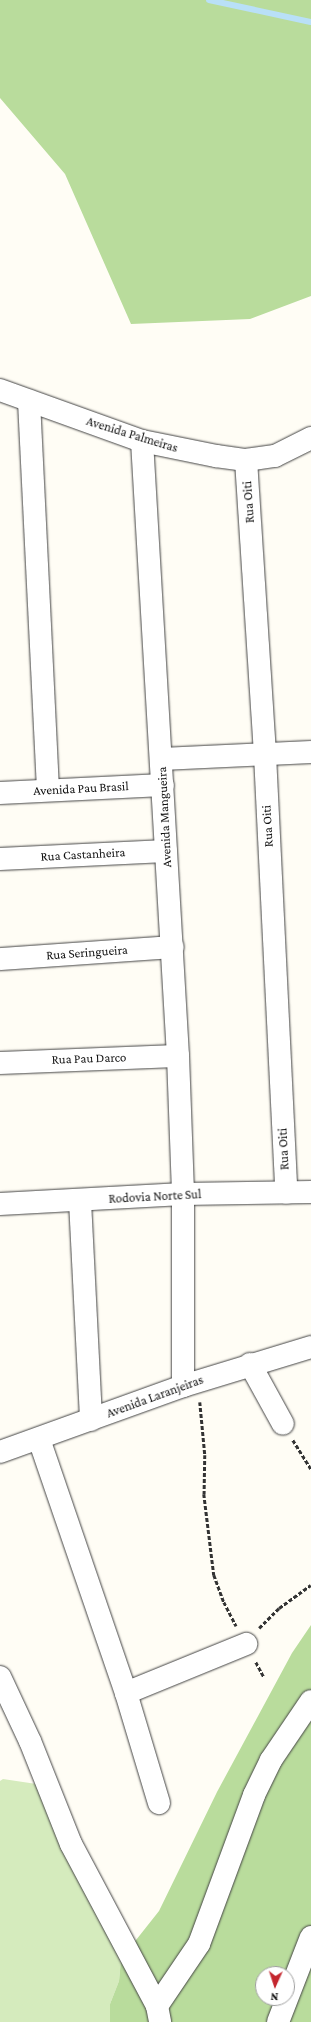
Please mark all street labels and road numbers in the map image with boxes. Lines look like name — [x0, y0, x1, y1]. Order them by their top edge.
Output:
street label: Avenida Palmeiras — [84, 414, 180, 456]
street label: Rua Oiti — [240, 480, 258, 524]
street label: Avenida Mangueira — [155, 766, 175, 868]
street label: Avenida Pau Brasil — [33, 779, 129, 799]
street label: Rua Oiti — [259, 805, 277, 847]
street label: Rua Castanheira — [40, 845, 126, 865]
street label: Rua Seringueira — [46, 942, 128, 964]
street label: Rua Pau Darco — [51, 1050, 127, 1068]
street label: Rua Oiti — [275, 1128, 293, 1170]
street label: Rodovia Norte Sul — [108, 1187, 202, 1207]
street label: Avenida Laranjeiras — [104, 1372, 206, 1422]

